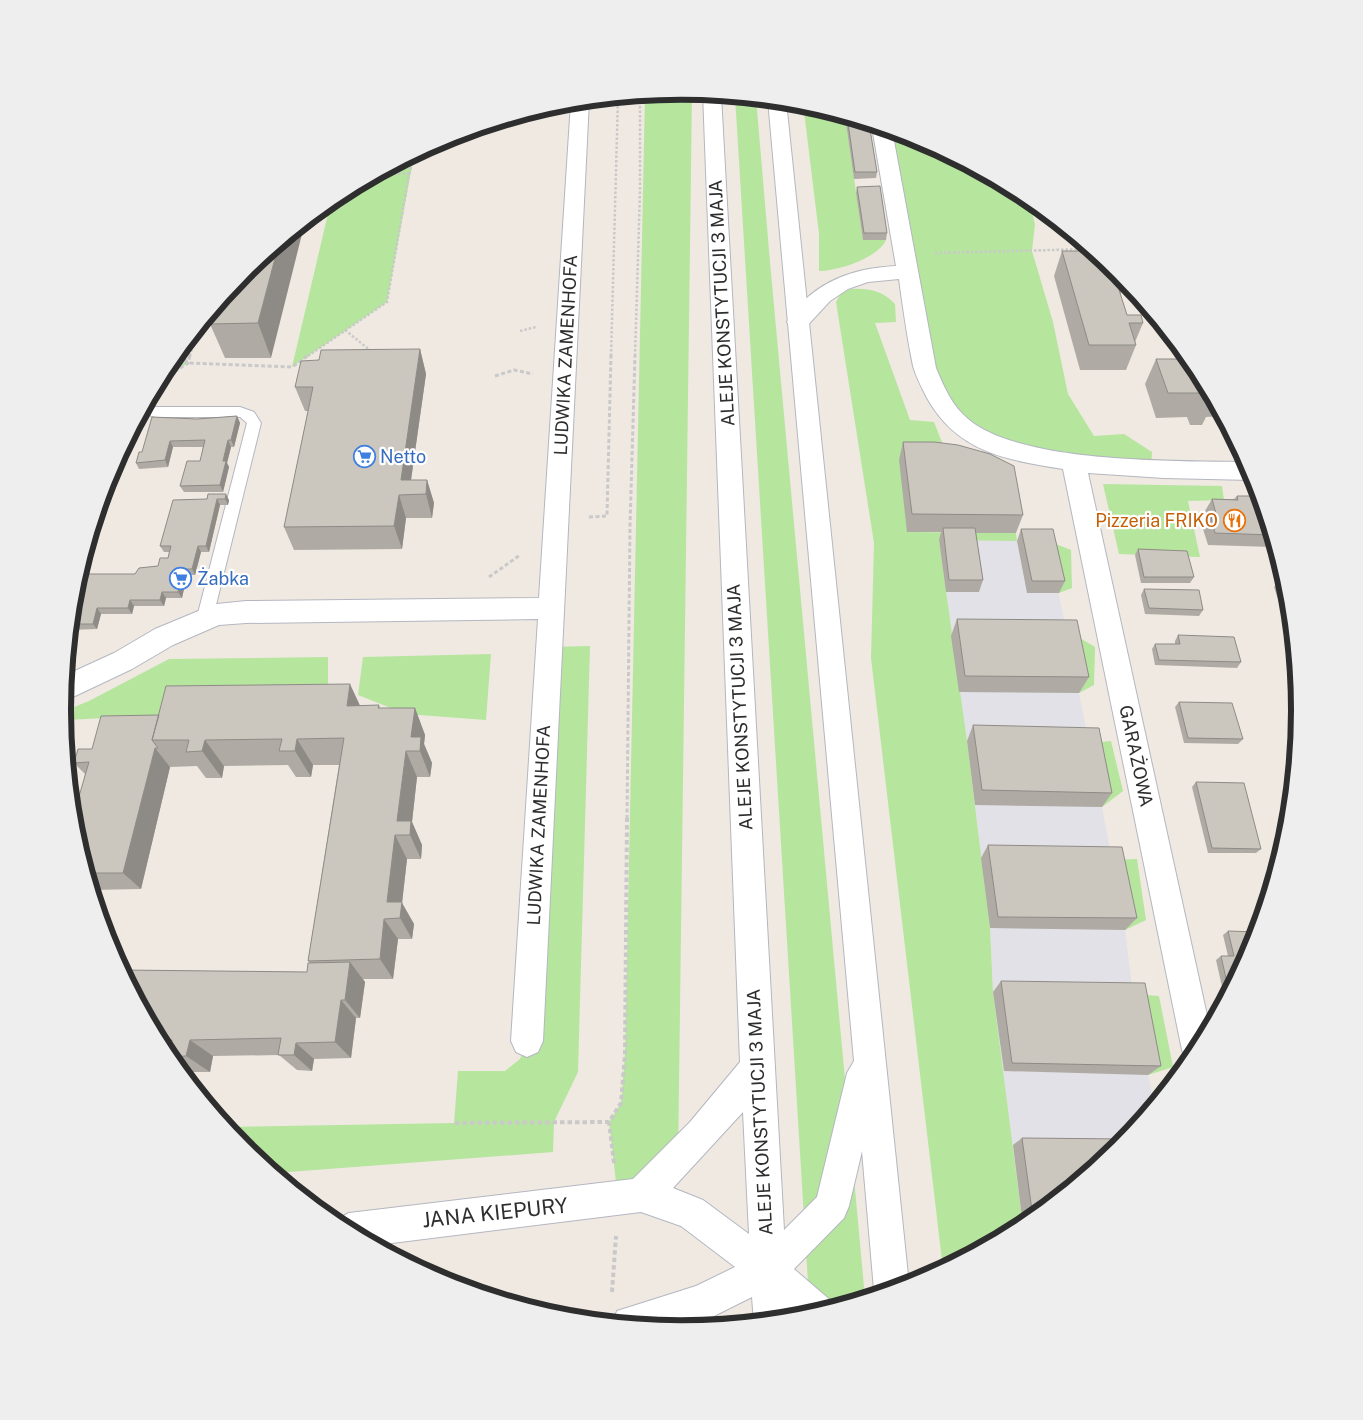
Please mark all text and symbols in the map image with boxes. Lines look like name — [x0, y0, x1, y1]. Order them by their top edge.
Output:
street label: ALEJE KONSTYTUCJI 3 MAJA — [705, 179, 738, 427]
street label: LUDWIKA ZAMENHOFA — [550, 254, 581, 456]
supermarket icon: Netto — [352, 445, 376, 469]
place label: Netto — [380, 446, 426, 467]
restaurant icon: Pizzeria FRIKO — [1222, 509, 1246, 533]
place label: Pizzeria FRIKO — [1095, 510, 1218, 531]
supermarket icon: Żabka — [169, 567, 193, 591]
place label: Żabka — [197, 567, 249, 589]
street label: ALEJE KONSTYTUCJI 3 MAJA — [723, 583, 756, 831]
street label: GARAŻOWA — [1115, 703, 1159, 809]
street label: LUDWIKA ZAMENHOFA — [523, 724, 554, 926]
street label: ALEJE KONSTYTUCJI 3 MAJA — [743, 988, 776, 1236]
street label: JANA KIEPURY — [421, 1192, 569, 1233]

